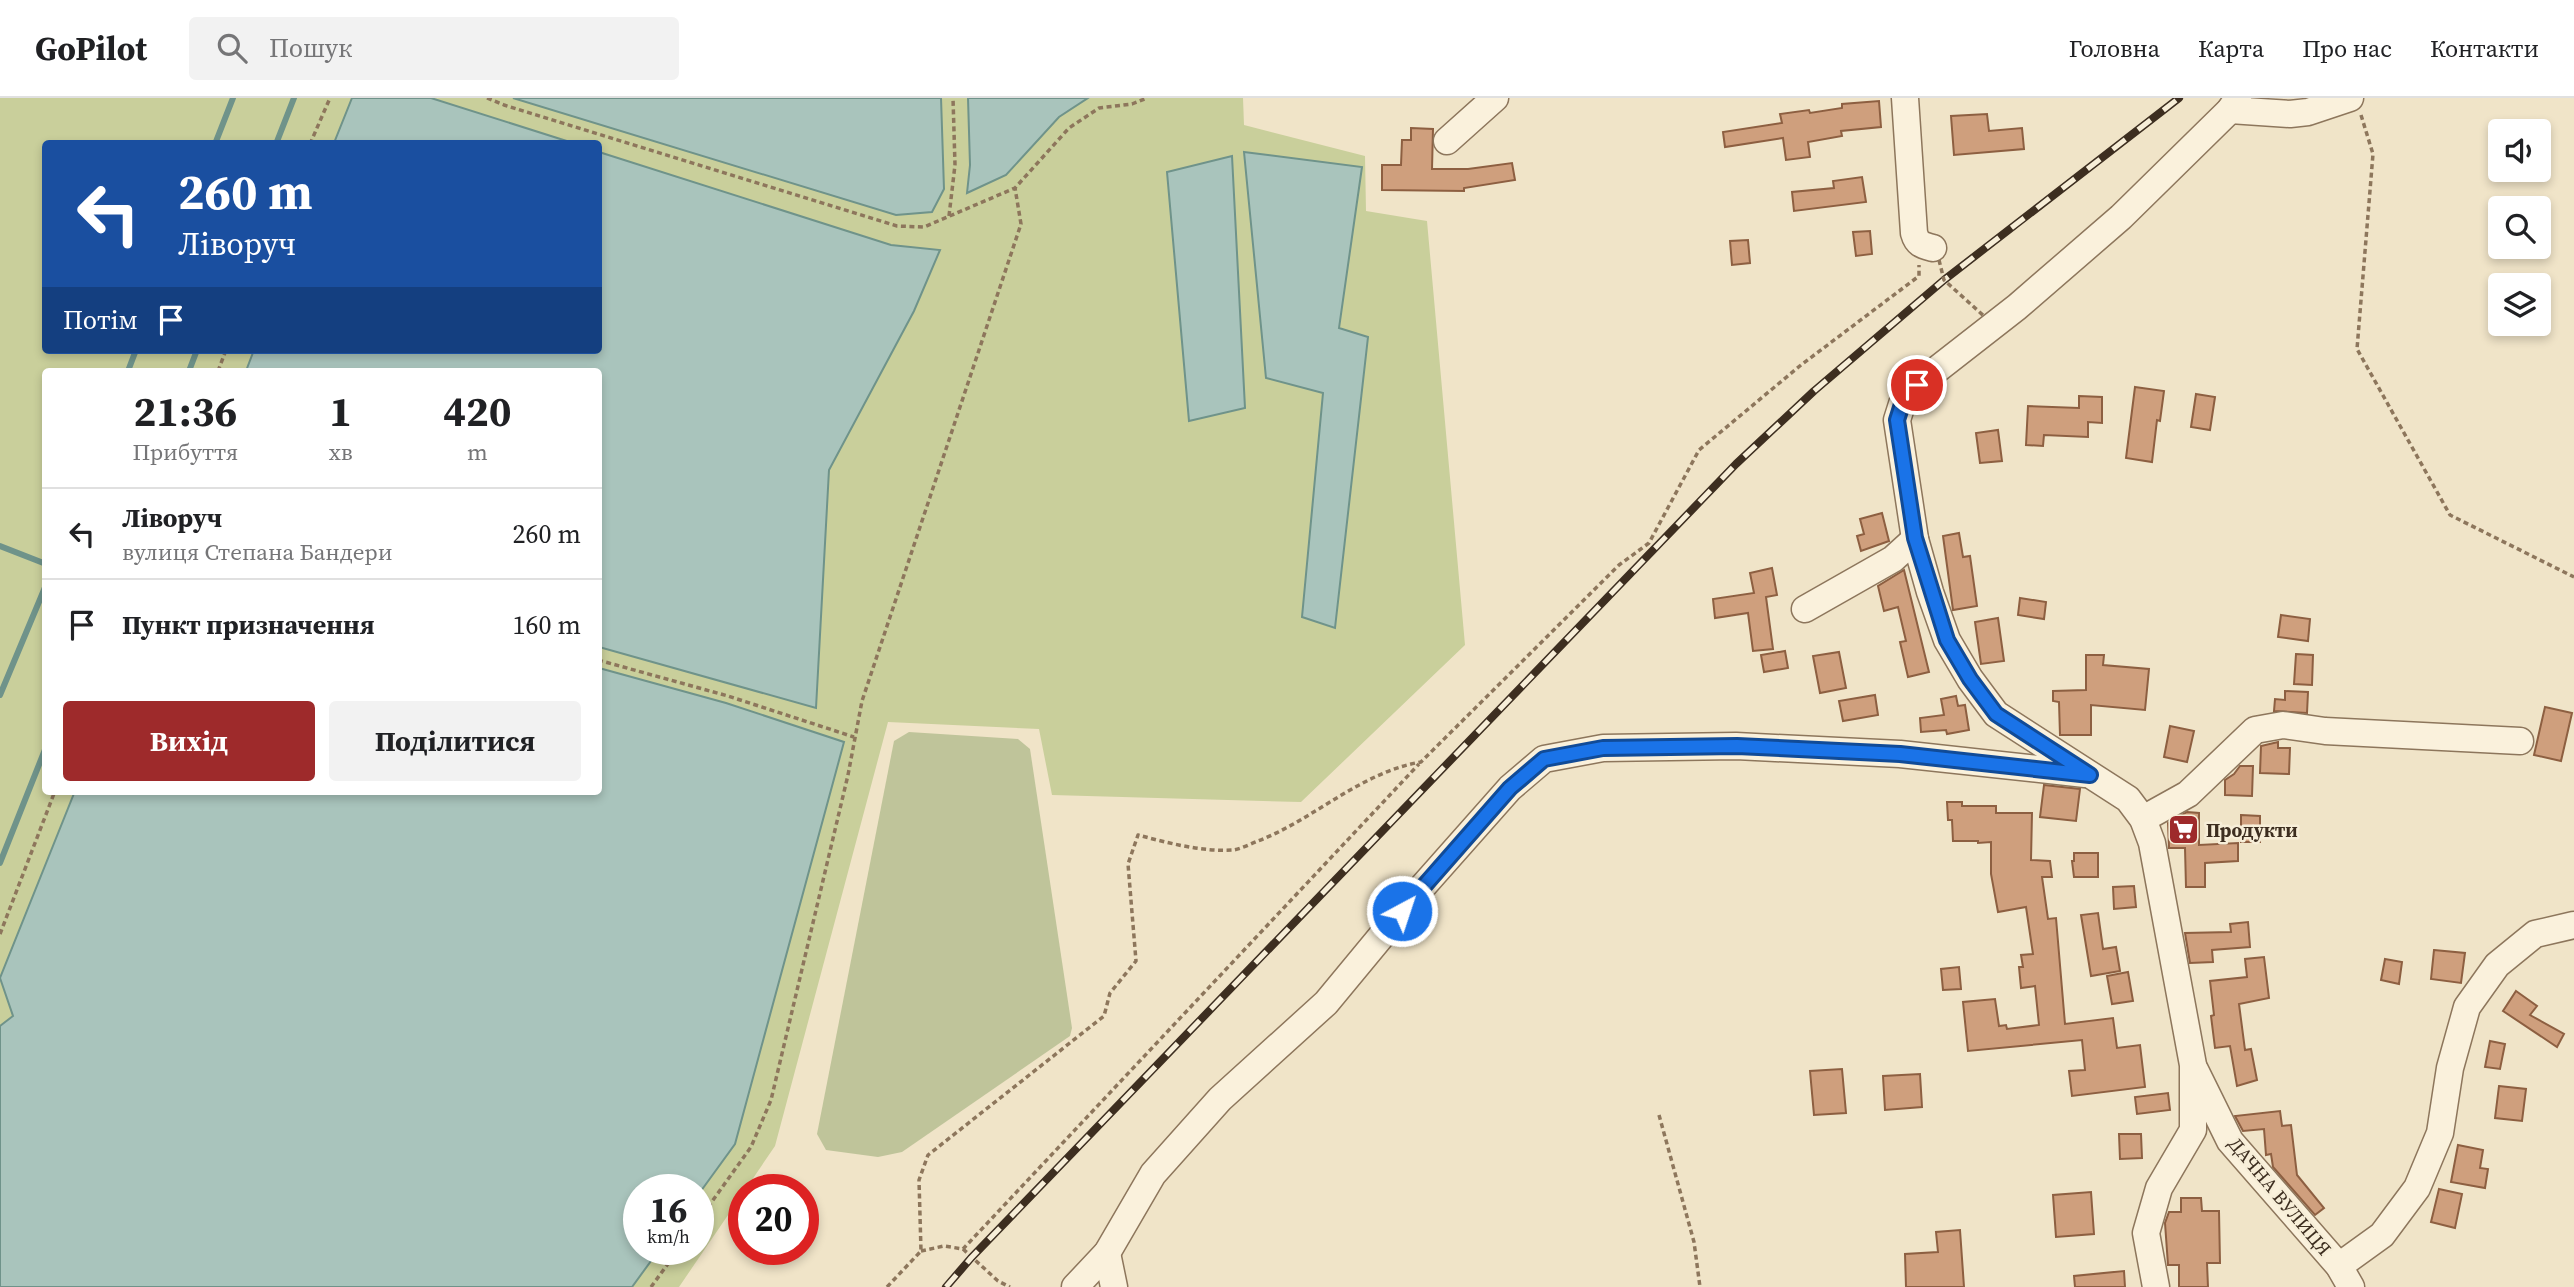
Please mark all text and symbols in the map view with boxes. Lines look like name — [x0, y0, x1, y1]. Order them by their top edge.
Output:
search box — [189, 17, 679, 80]
text: GoPilot — [35, 26, 147, 71]
icon: search — [213, 29, 251, 67]
text: Пошук — [269, 30, 352, 66]
text: Головна — [2069, 32, 2160, 65]
text: Карта — [2198, 32, 2264, 65]
text: Про нас — [2302, 32, 2392, 65]
text: Контакти — [2430, 32, 2539, 65]
map controls — [2488, 119, 2551, 336]
button: sound — [2488, 119, 2551, 182]
text: 260 m — [178, 158, 313, 225]
icon: left — [63, 168, 154, 259]
button: search — [2488, 196, 2551, 259]
text: Ліворуч — [178, 222, 296, 266]
button: layers — [2488, 273, 2551, 336]
icon: arrive — [152, 301, 190, 339]
text: Потім — [63, 302, 138, 338]
pin — [1887, 355, 1947, 415]
icon: arrive — [1898, 366, 1936, 404]
text: 21:36 — [134, 382, 237, 440]
text: 1 — [329, 382, 352, 440]
text: 420 — [443, 382, 511, 440]
text: Прибуття — [133, 436, 238, 468]
text: хв — [329, 436, 353, 468]
text: m — [467, 436, 488, 468]
text: Ліворуч — [122, 500, 222, 536]
icon: left — [63, 515, 101, 553]
text: 260 m — [513, 516, 581, 552]
text: вулиця Степана Бандери — [122, 536, 392, 568]
icon: arrive — [63, 606, 101, 644]
text: Пункт призначення — [122, 607, 375, 643]
text: 160 m — [513, 607, 581, 643]
button: Вихід — [63, 701, 315, 781]
button: Поділитися — [329, 701, 581, 781]
supermarket icon: Продукти — [2166, 813, 2200, 847]
place label: Продукти — [2206, 817, 2298, 843]
position arrow — [1365, 874, 1439, 948]
street label: ДАЧНА ВУЛИЦЯ — [2223, 1131, 2337, 1261]
speed limit sign: 20 — [728, 1174, 819, 1265]
text: 16 — [650, 1186, 687, 1234]
text: km/h — [647, 1224, 690, 1249]

